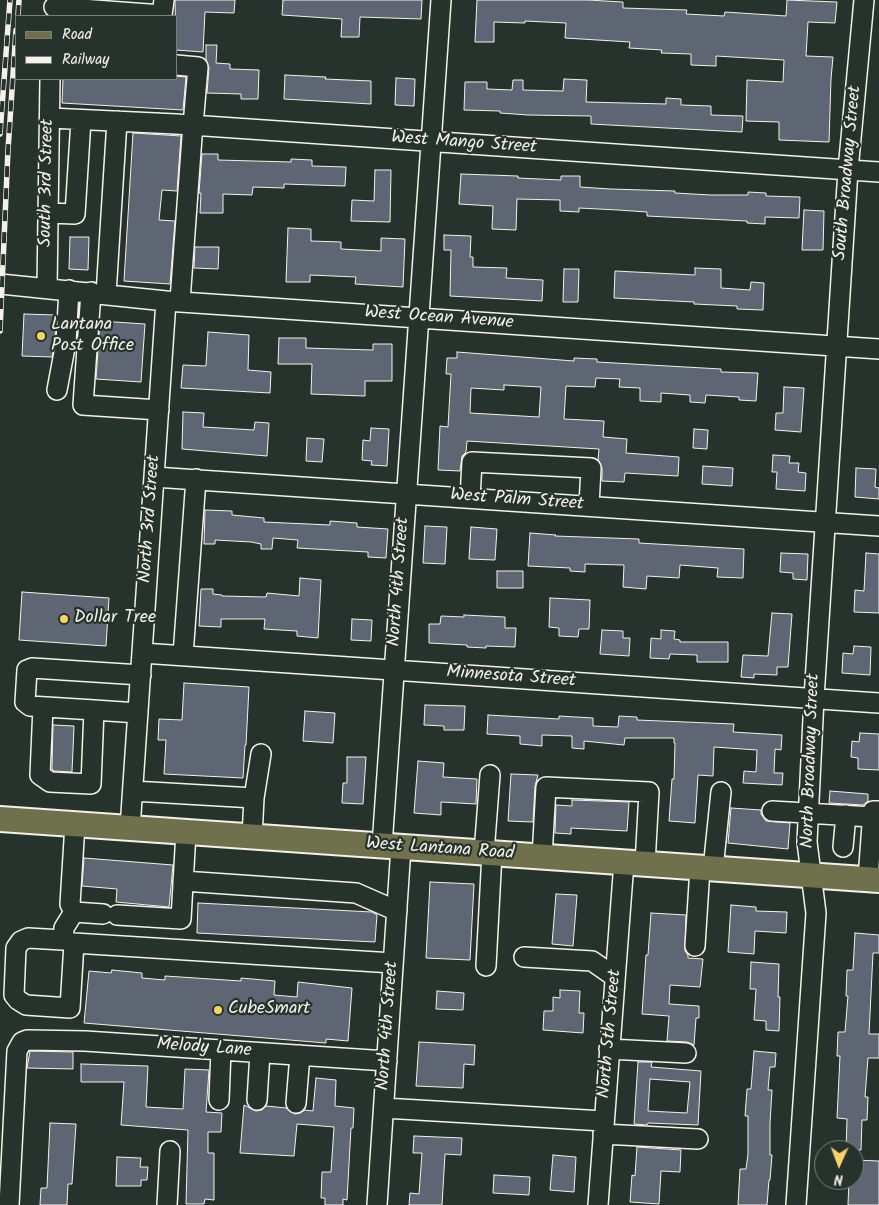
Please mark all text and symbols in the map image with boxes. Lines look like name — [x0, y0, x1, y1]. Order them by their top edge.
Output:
legend — [15, 15, 178, 80]
text: Road — [62, 23, 92, 47]
text: Railway — [62, 48, 109, 72]
street label: South Broadway Street — [831, 85, 867, 261]
street label: South 3rd Street — [36, 119, 60, 247]
street label: West Mango Street — [391, 128, 537, 160]
street label: West Ocean Avenue — [364, 303, 514, 335]
place label: Lantana Post Office — [51, 315, 134, 358]
marker: Lantana Post Office — [35, 330, 47, 342]
street label: North 3rd Street — [136, 454, 166, 584]
street label: West Palm Street — [449, 486, 585, 516]
street label: North 4th Street — [385, 517, 415, 647]
place label: Dollar Tree — [74, 608, 156, 630]
marker: Dollar Tree — [58, 613, 70, 625]
street label: Minnesota Street — [445, 663, 577, 693]
street label: North Broadway Street — [798, 673, 826, 849]
street label: West Lantana Road — [365, 834, 515, 866]
street label: North 4th Street — [374, 961, 404, 1091]
street label: North 5th Street — [595, 969, 627, 1099]
place label: CubeSmart — [228, 999, 310, 1021]
marker: CubeSmart — [212, 1004, 224, 1016]
street label: Melody Lane — [156, 1035, 252, 1063]
north arrow — [814, 1140, 864, 1190]
text: N — [834, 1168, 843, 1190]

